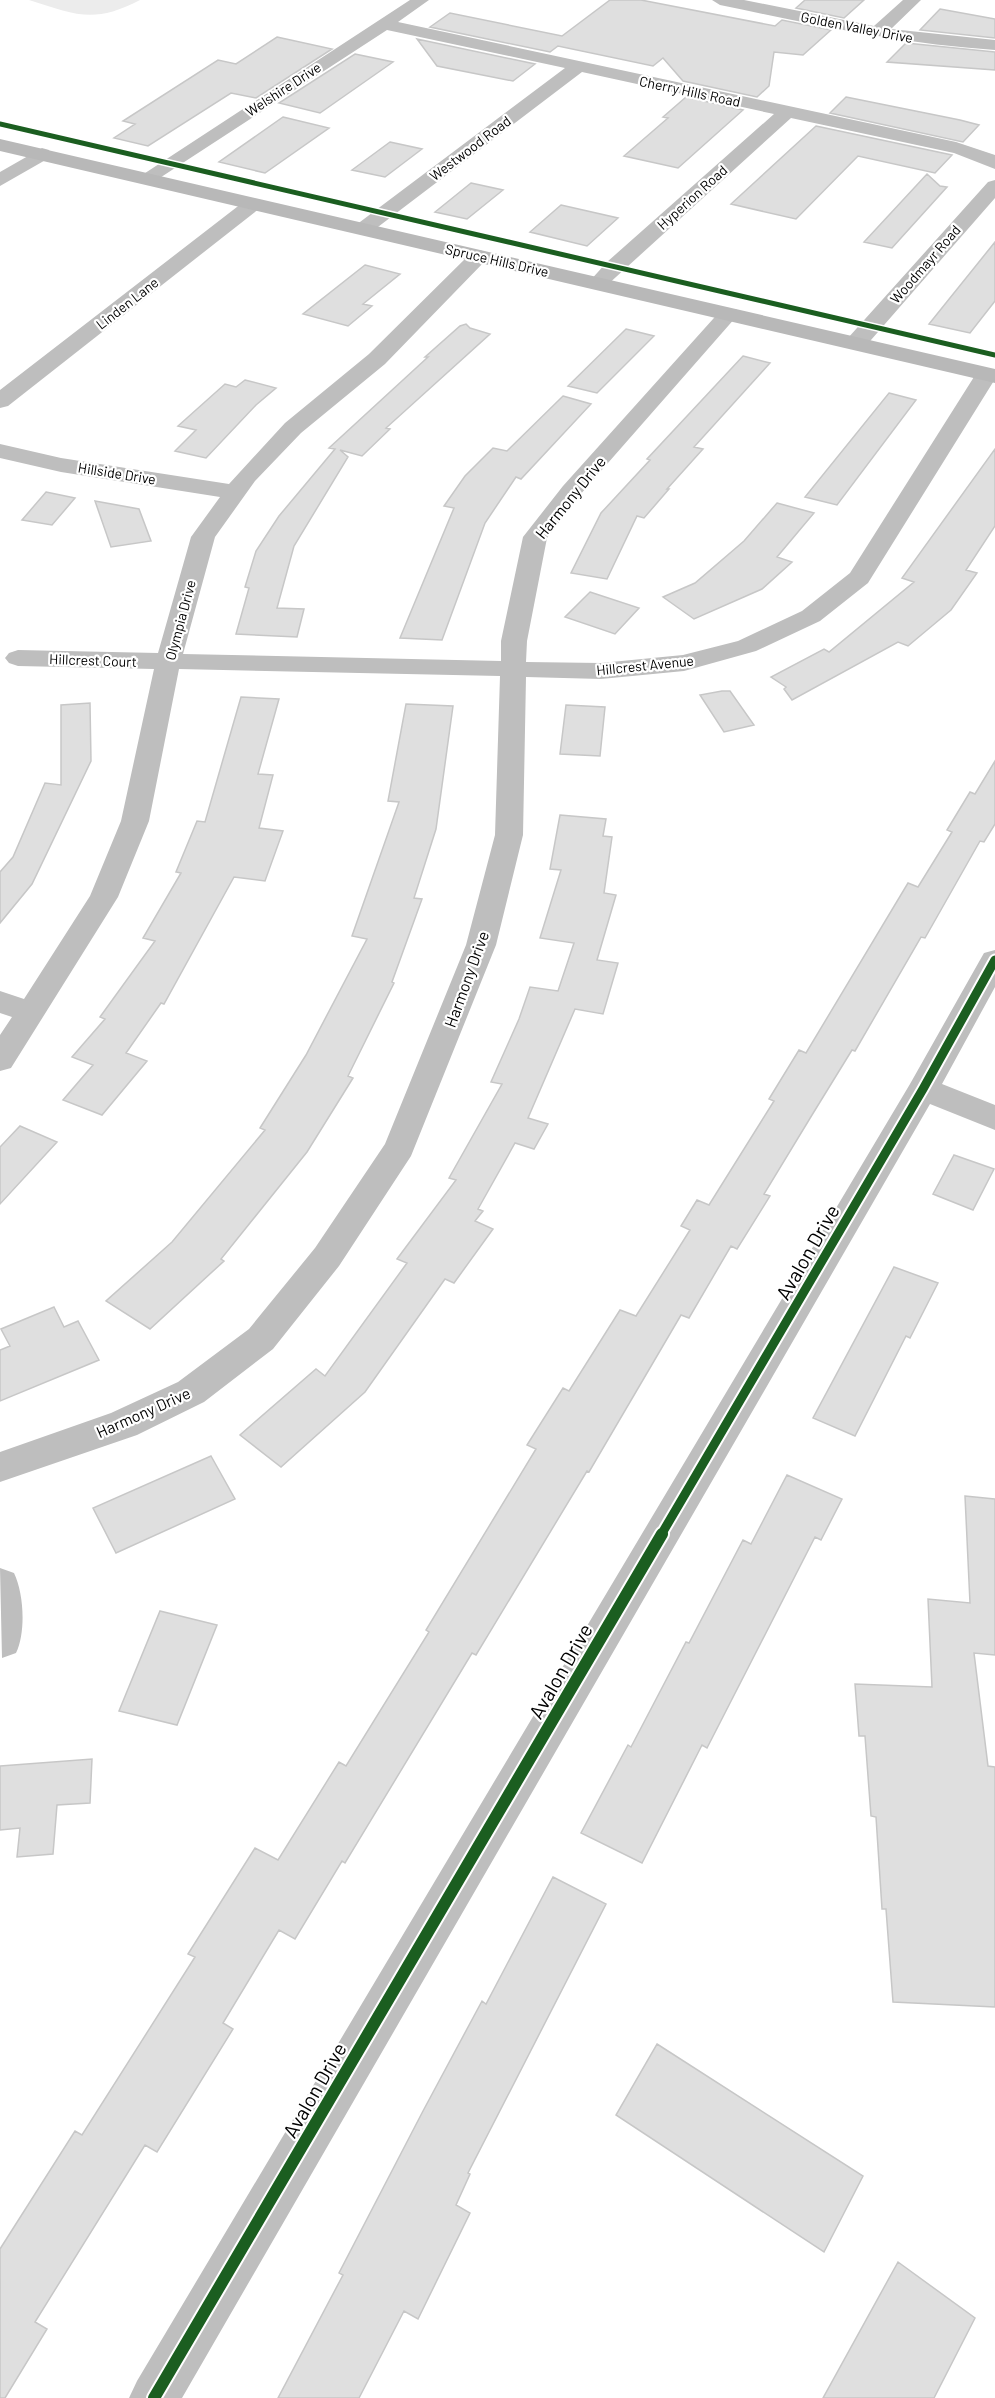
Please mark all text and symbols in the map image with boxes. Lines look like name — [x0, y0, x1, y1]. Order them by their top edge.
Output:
street label: Golden Valley Drive — [800, 8, 914, 46]
street label: Welshire Drive — [242, 58, 324, 120]
street label: Cherry Hills Road — [638, 72, 742, 110]
street label: Westwood Road — [426, 112, 514, 184]
street label: Hyperion Road — [653, 161, 731, 233]
street label: Woodmayr Road — [886, 221, 964, 307]
street label: Spruce Hills Drive — [443, 240, 551, 280]
street label: Linden Lane — [92, 273, 162, 333]
street label: Harmony Drive — [531, 452, 609, 542]
street label: Hillside Drive — [77, 458, 157, 488]
street label: Olympia Drive — [161, 578, 199, 662]
street label: Hillcrest Court — [49, 650, 137, 670]
street label: Hillcrest Avenue — [595, 651, 695, 679]
street label: Harmony Drive — [440, 928, 492, 1030]
street label: Avalon Drive — [770, 1200, 844, 1304]
street label: Harmony Drive — [93, 1383, 193, 1441]
street label: Avalon Drive — [523, 1619, 597, 1723]
street label: Avalon Drive — [277, 2038, 351, 2142]

